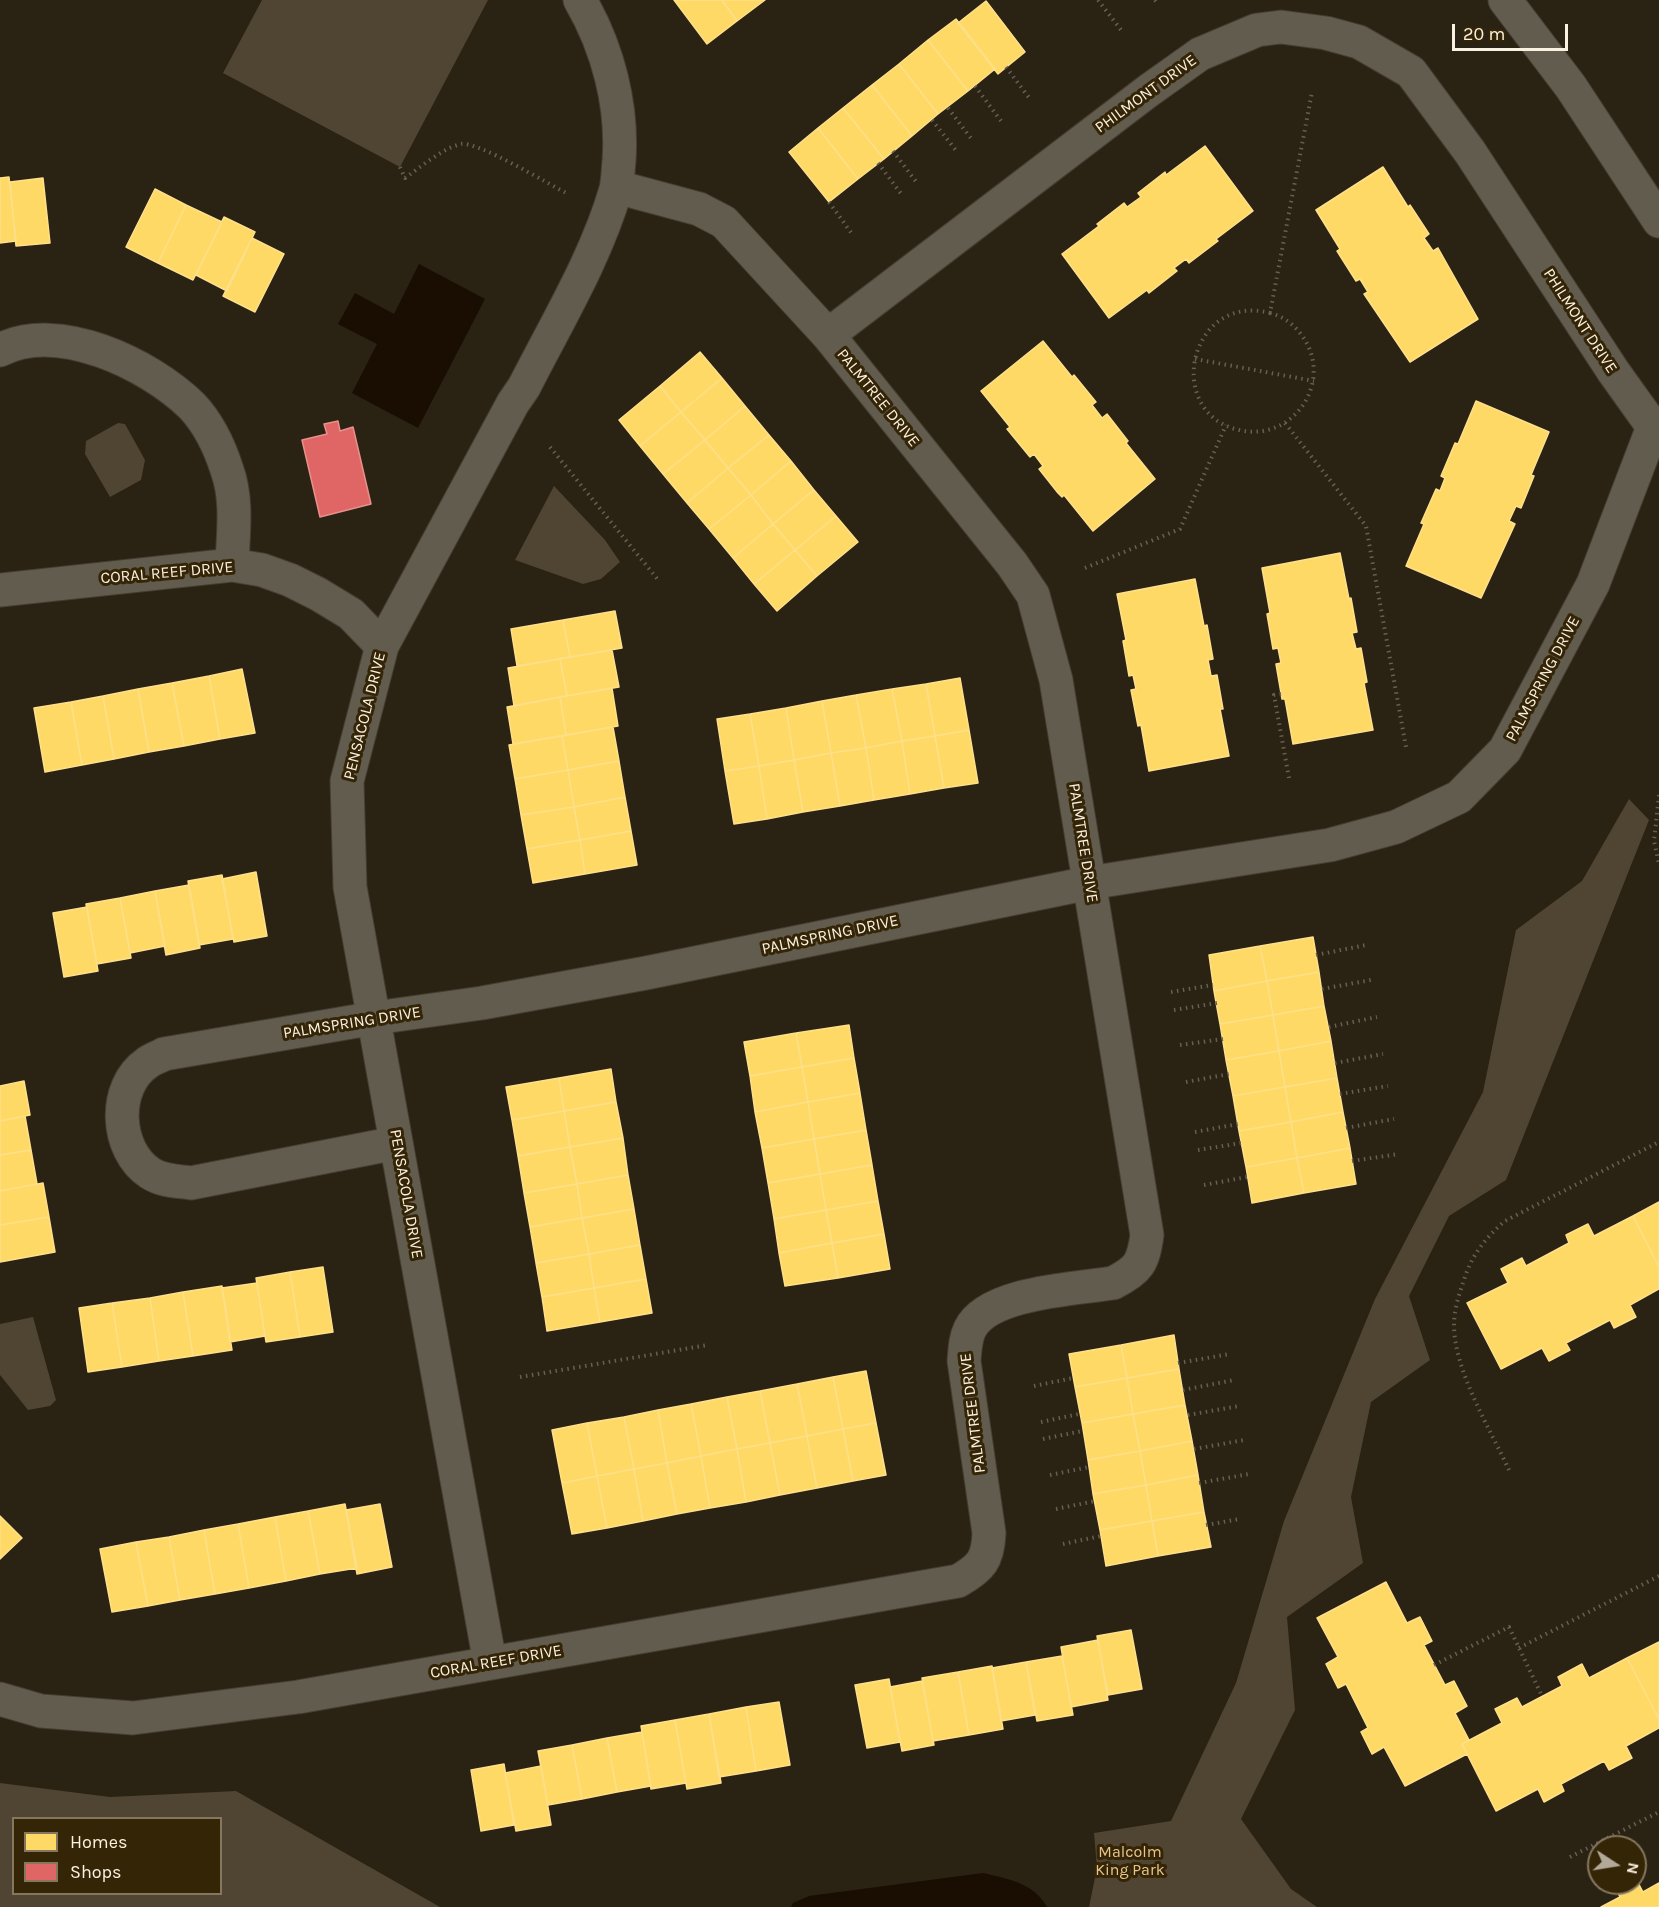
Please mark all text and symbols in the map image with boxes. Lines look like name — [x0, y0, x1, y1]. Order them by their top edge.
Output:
scale bar — [1455, 12, 1570, 50]
text: 20 m — [1463, 23, 1505, 45]
street label: PHILMONT DRIVE — [1091, 51, 1201, 137]
street label: PHILMONT DRIVE — [1539, 265, 1621, 377]
street label: PALMTREE DRIVE — [833, 345, 923, 451]
street label: CORAL REEF DRIVE — [100, 558, 234, 588]
street label: PALMSPRING DRIVE — [1502, 613, 1584, 745]
street label: PENSACOLA DRIVE — [340, 650, 390, 782]
street label: PALMTREE DRIVE — [1064, 782, 1102, 904]
street label: PALMSPRING DRIVE — [760, 911, 900, 959]
street label: PALMSPRING DRIVE — [282, 1003, 422, 1043]
street label: PENSACOLA DRIVE — [385, 1128, 427, 1260]
street label: PALMTREE DRIVE — [956, 1352, 990, 1474]
street label: CORAL REEF DRIVE — [429, 1641, 563, 1683]
legend — [12, 1817, 222, 1895]
text: Homes — [70, 1831, 127, 1853]
north arrow — [1587, 1835, 1647, 1895]
park label: Malcolm King Park — [1095, 1842, 1165, 1880]
text: Shops — [70, 1861, 122, 1883]
text: N — [1623, 1861, 1644, 1876]

